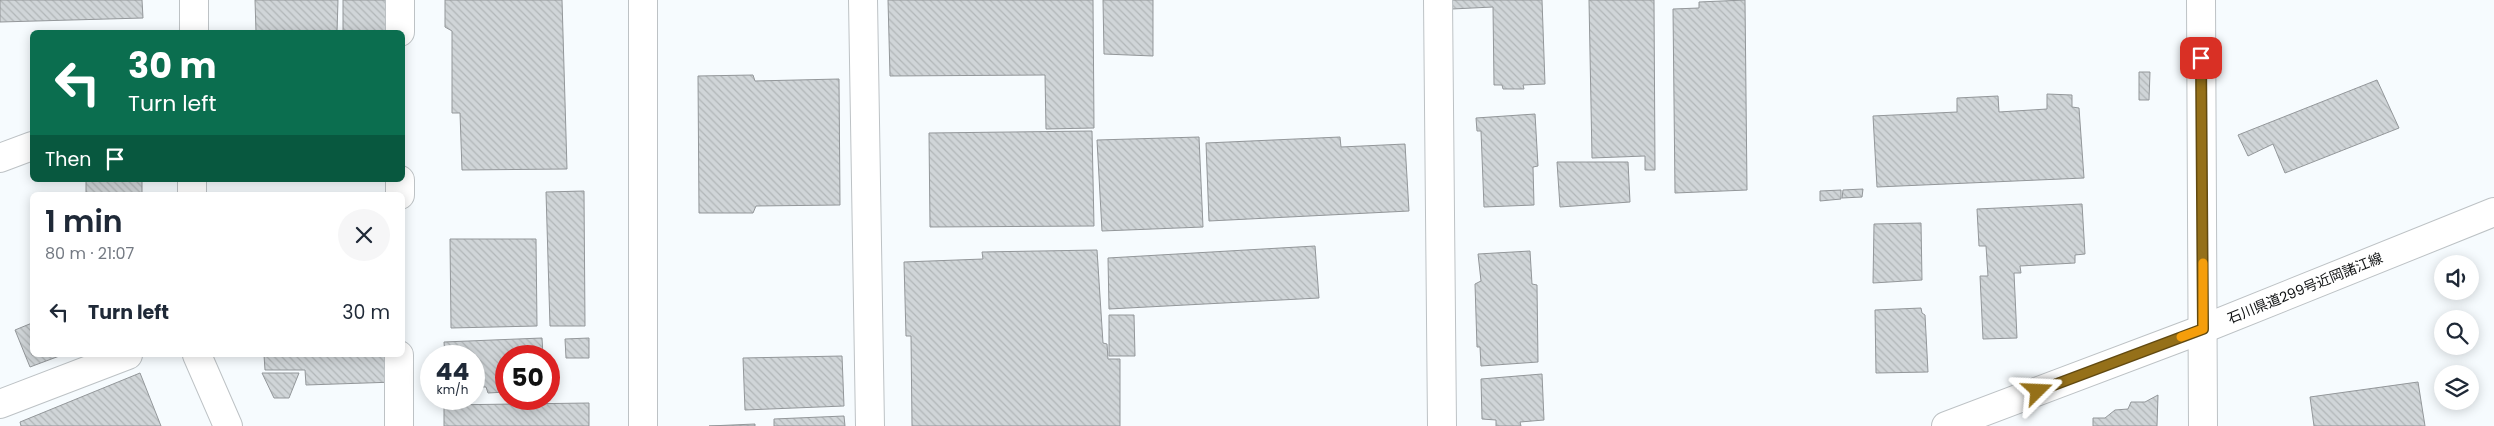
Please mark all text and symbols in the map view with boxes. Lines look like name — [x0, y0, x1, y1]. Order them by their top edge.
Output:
pin — [2180, 37, 2222, 79]
text: 30 m — [128, 41, 216, 90]
icon: arrive — [2187, 44, 2215, 72]
icon: left — [45, 50, 110, 115]
text: Turn left — [128, 88, 216, 119]
icon: arrive — [101, 145, 129, 173]
text: Then — [45, 146, 91, 173]
text: 1 min — [45, 200, 123, 243]
button: close — [338, 209, 390, 261]
text: 80 m · 21:07 — [45, 242, 134, 265]
street label: 石川県道299号近岡諸江線 — [2224, 248, 2386, 328]
map controls — [2434, 255, 2479, 410]
button: sound — [2434, 255, 2479, 300]
icon: left — [45, 298, 73, 326]
text: Turn left — [88, 299, 169, 326]
text: 30 m — [342, 299, 390, 326]
button: search — [2434, 310, 2479, 355]
speed limit sign: 50 — [495, 345, 560, 410]
text: 44 — [436, 354, 469, 389]
position arrow — [2011, 364, 2063, 416]
button: layers — [2434, 365, 2479, 410]
text: km/h — [437, 381, 468, 398]

